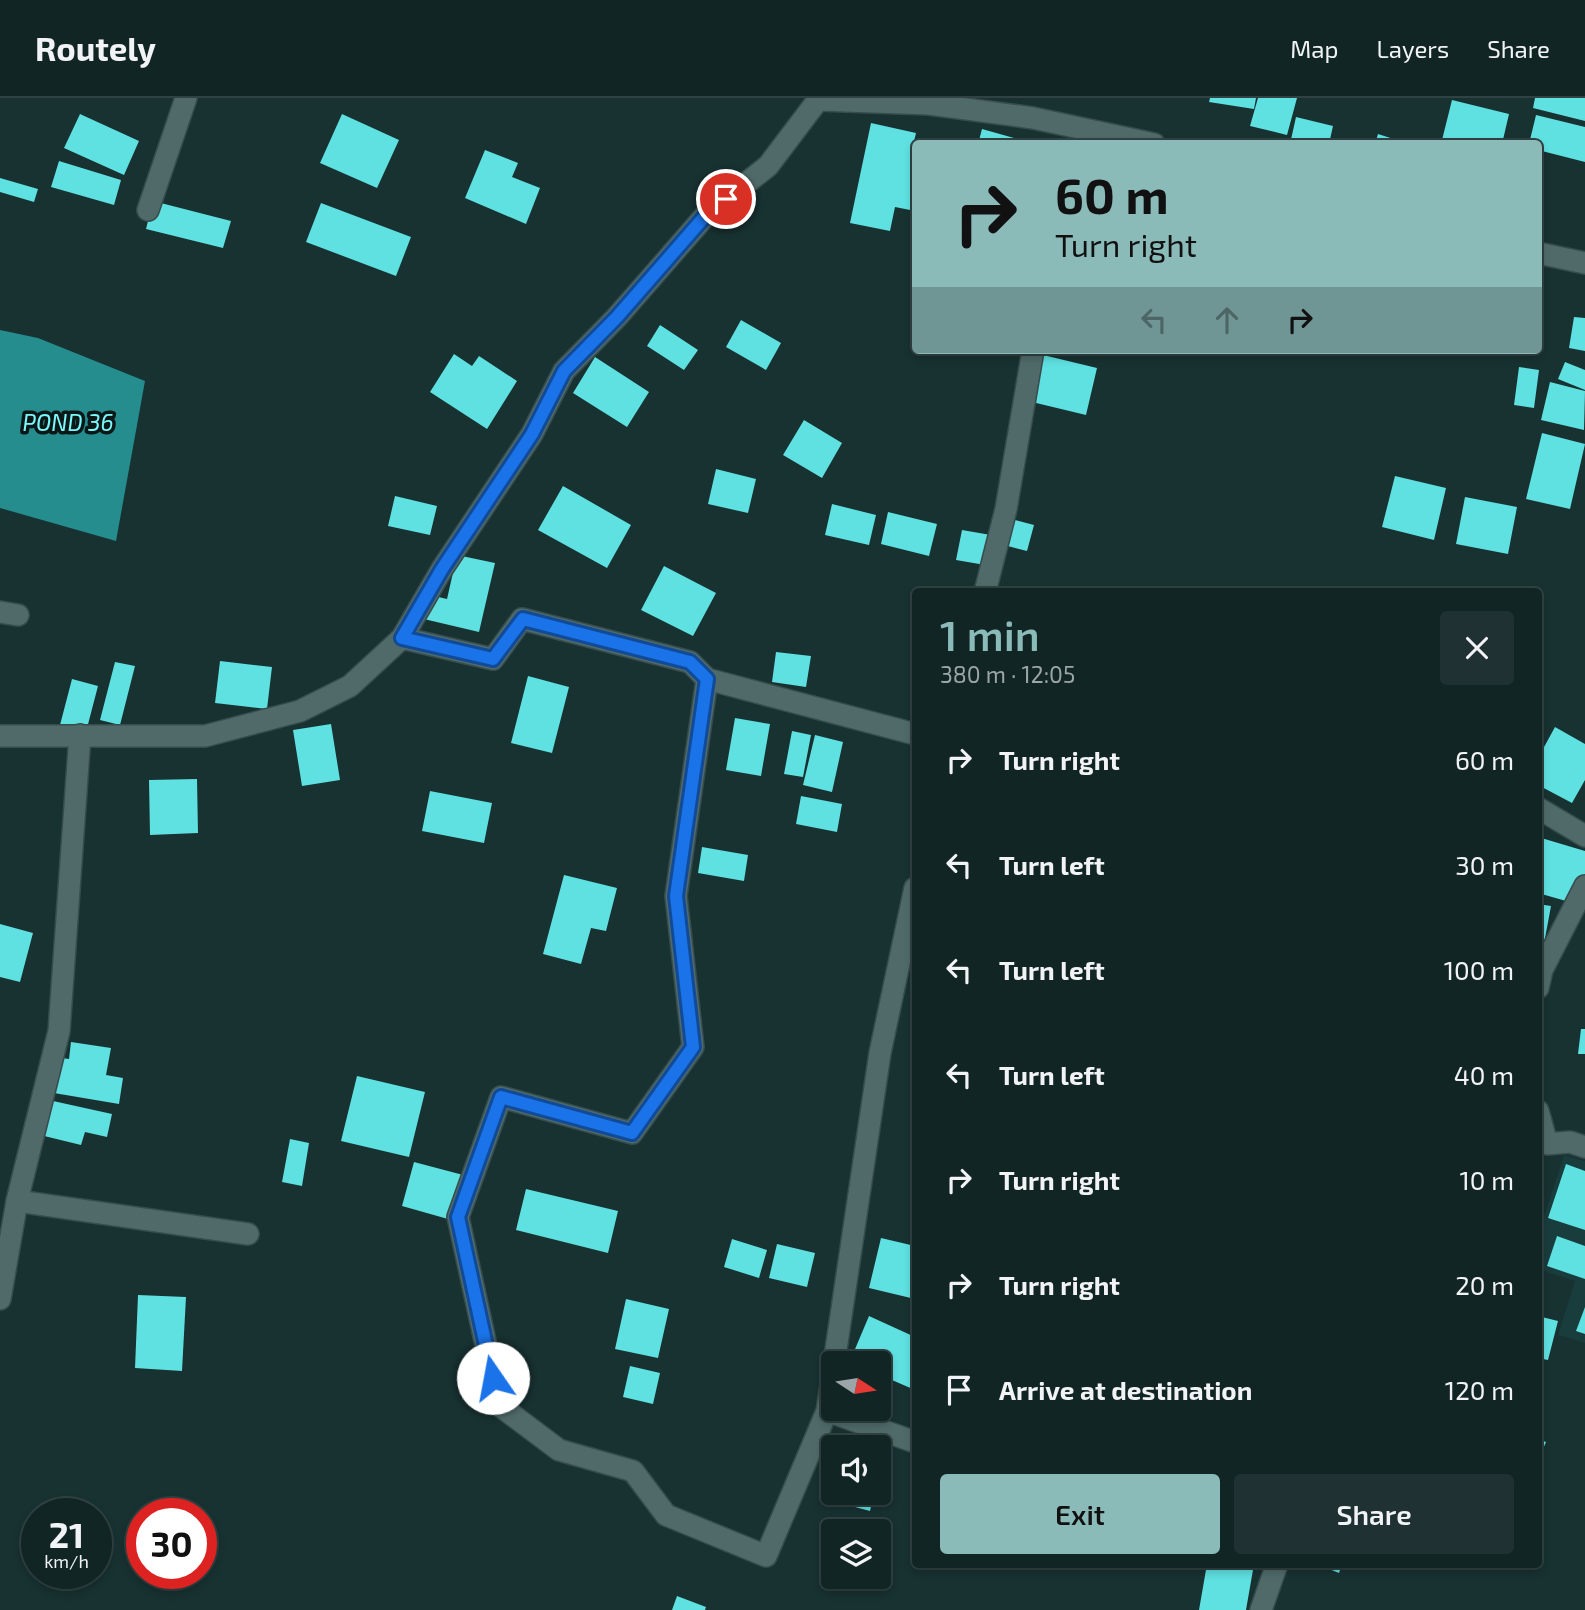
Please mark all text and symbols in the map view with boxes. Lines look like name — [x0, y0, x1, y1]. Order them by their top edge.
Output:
text: Routely — [35, 28, 156, 68]
text: Map — [1290, 34, 1338, 63]
text: Layers — [1376, 34, 1449, 63]
text: Share — [1487, 34, 1550, 63]
text: 60 m — [1055, 165, 1169, 224]
icon: right — [940, 168, 1031, 259]
pin — [696, 169, 756, 229]
icon: arrive — [707, 180, 745, 218]
text: Turn right — [1055, 225, 1197, 263]
icon: left — [1135, 301, 1173, 339]
icon: ahead — [1208, 301, 1246, 339]
icon: right — [1281, 301, 1319, 339]
water label: POND 36 — [22, 408, 114, 436]
text: 1 min — [940, 609, 1040, 659]
button: close — [1440, 611, 1514, 685]
text: 380 m · 12:05 — [940, 660, 1075, 688]
icon: right — [940, 741, 978, 779]
text: Turn right — [999, 744, 1120, 775]
text: 60 m — [1455, 744, 1514, 775]
icon: left — [940, 846, 978, 884]
text: Turn left — [999, 849, 1105, 880]
text: 30 m — [1455, 849, 1514, 880]
icon: left — [940, 951, 978, 989]
text: Turn left — [999, 954, 1105, 985]
text: 100 m — [1444, 954, 1514, 985]
icon: left — [940, 1056, 978, 1094]
text: Turn left — [999, 1059, 1105, 1090]
text: 40 m — [1454, 1059, 1514, 1090]
icon: right — [940, 1161, 978, 1199]
text: Turn right — [999, 1164, 1120, 1195]
text: 10 m — [1459, 1164, 1514, 1195]
icon: right — [940, 1266, 978, 1304]
text: Turn right — [999, 1269, 1120, 1300]
text: 20 m — [1455, 1269, 1514, 1300]
position arrow — [456, 1341, 530, 1415]
north arrow — [821, 1351, 891, 1421]
map controls — [821, 1351, 891, 1589]
icon: arrive — [940, 1371, 978, 1409]
text: Arrive at destination — [999, 1374, 1252, 1405]
text: 120 m — [1445, 1374, 1514, 1405]
button: sound — [821, 1435, 891, 1505]
button: Exit — [940, 1474, 1220, 1554]
button: Share — [1234, 1474, 1514, 1554]
speed limit sign: 30 — [126, 1498, 217, 1589]
text: 21 — [49, 1513, 84, 1555]
button: layers — [821, 1519, 891, 1589]
text: km/h — [44, 1550, 89, 1572]

